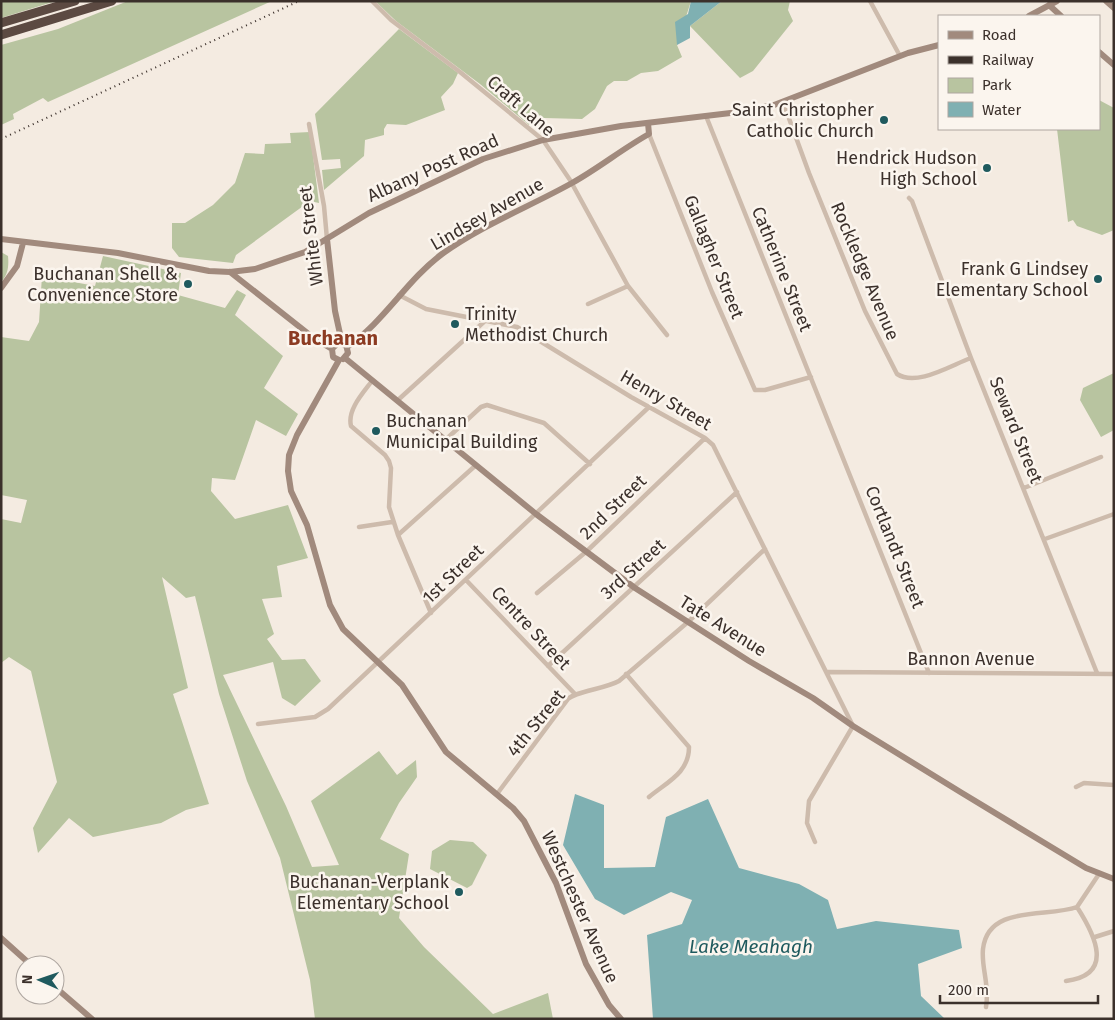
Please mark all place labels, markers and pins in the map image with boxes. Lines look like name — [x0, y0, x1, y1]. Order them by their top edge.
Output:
place label: Saint Christopher Catholic Church — [732, 99, 874, 142]
marker: Saint Christopher Catholic Church — [878, 114, 890, 126]
place label: Hendrick Hudson High School — [836, 147, 977, 190]
marker: Hendrick Hudson High School — [981, 162, 993, 174]
place label: Frank G Lindsey Elementary School — [936, 258, 1088, 301]
place label: Buchanan Shell & Convenience Store — [27, 263, 178, 306]
marker: Frank G Lindsey Elementary School — [1092, 273, 1104, 285]
marker: Buchanan Shell & Convenience Store — [182, 278, 194, 290]
place label: Trinity Methodist Church — [465, 303, 608, 346]
marker: Trinity Methodist Church — [449, 318, 461, 330]
place label: Buchanan Municipal Building — [386, 410, 538, 453]
marker: Buchanan Municipal Building — [370, 425, 382, 437]
place label: Buchanan-Verplank Elementary School — [289, 871, 450, 914]
marker: Buchanan-Verplank Elementary School — [453, 886, 465, 898]

